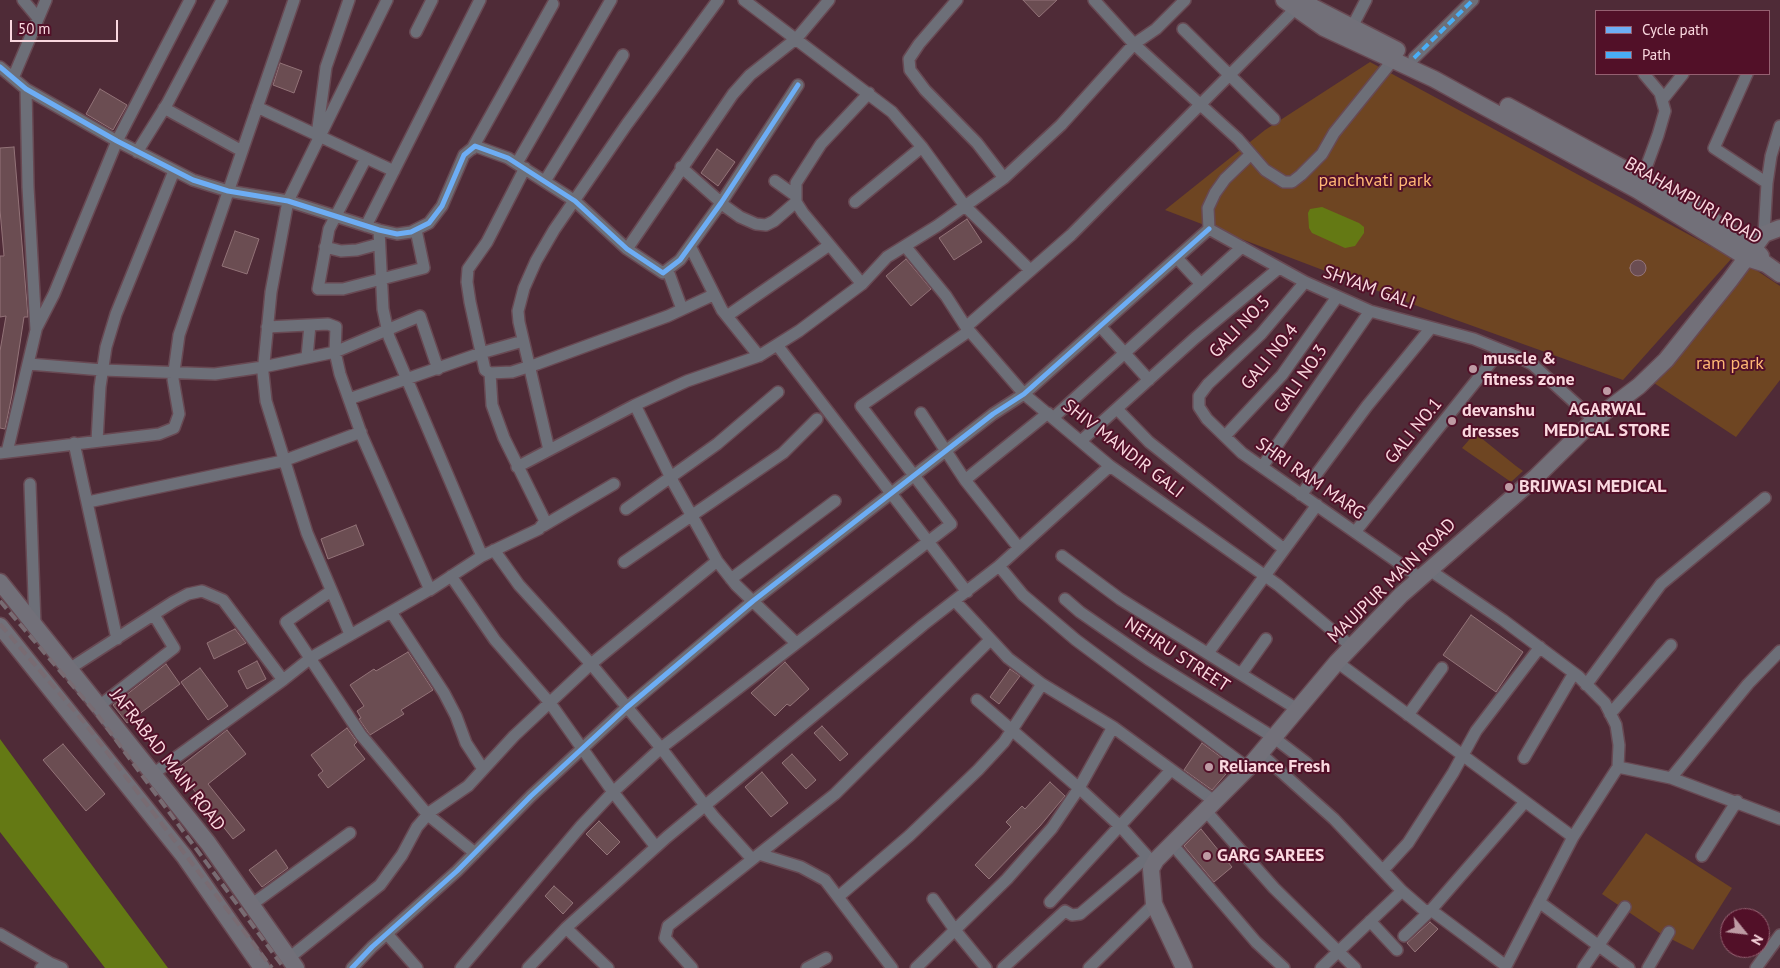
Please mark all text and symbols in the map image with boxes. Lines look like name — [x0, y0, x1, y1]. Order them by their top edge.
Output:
scale bar — [12, 10, 120, 42]
legend — [1595, 10, 1770, 75]
text: 50 m — [18, 19, 51, 38]
text: Cycle path — [1642, 20, 1708, 39]
text: Path — [1642, 45, 1671, 64]
street label: BRAHAMPURI ROAD — [1621, 153, 1765, 249]
park label: panchvati park — [1318, 170, 1432, 192]
street label: SHYAM GALI — [1320, 261, 1418, 315]
street label: GALI NO.5 — [1205, 291, 1275, 363]
street label: GALI NO.4 — [1237, 320, 1303, 394]
street label: GALI NO.3 — [1270, 341, 1332, 417]
place label: muscle & fitness zone — [1483, 348, 1575, 390]
park label: ram park — [1696, 353, 1764, 375]
marker: muscle & fitness zone — [1467, 363, 1479, 375]
marker: AGARWAL MEDICAL STORE — [1601, 385, 1613, 397]
street label: GALI NO.1 — [1381, 394, 1447, 468]
street label: SHIV MANDIR GALI — [1058, 395, 1188, 503]
place label: AGARWAL MEDICAL STORE — [1544, 399, 1670, 442]
place label: devanshu dresses — [1462, 400, 1535, 442]
marker: devanshu dresses — [1446, 415, 1458, 427]
street label: SHRI RAM MARG — [1251, 433, 1369, 525]
place label: BRIJWASI MEDICAL — [1519, 476, 1666, 498]
marker: BRIJWASI MEDICAL — [1503, 481, 1515, 493]
street label: MAUJPUR MAIN ROAD — [1323, 514, 1461, 648]
street label: NEHRU STREET — [1121, 613, 1233, 697]
street label: JAFRABAD MAIN ROAD — [105, 685, 229, 835]
place label: Reliance Fresh — [1219, 756, 1330, 778]
marker: Reliance Fresh — [1203, 761, 1215, 773]
place label: GARG SAREES — [1217, 845, 1324, 867]
marker: GARG SAREES — [1201, 850, 1213, 862]
north arrow — [1720, 908, 1770, 958]
text: N — [1747, 931, 1767, 948]

